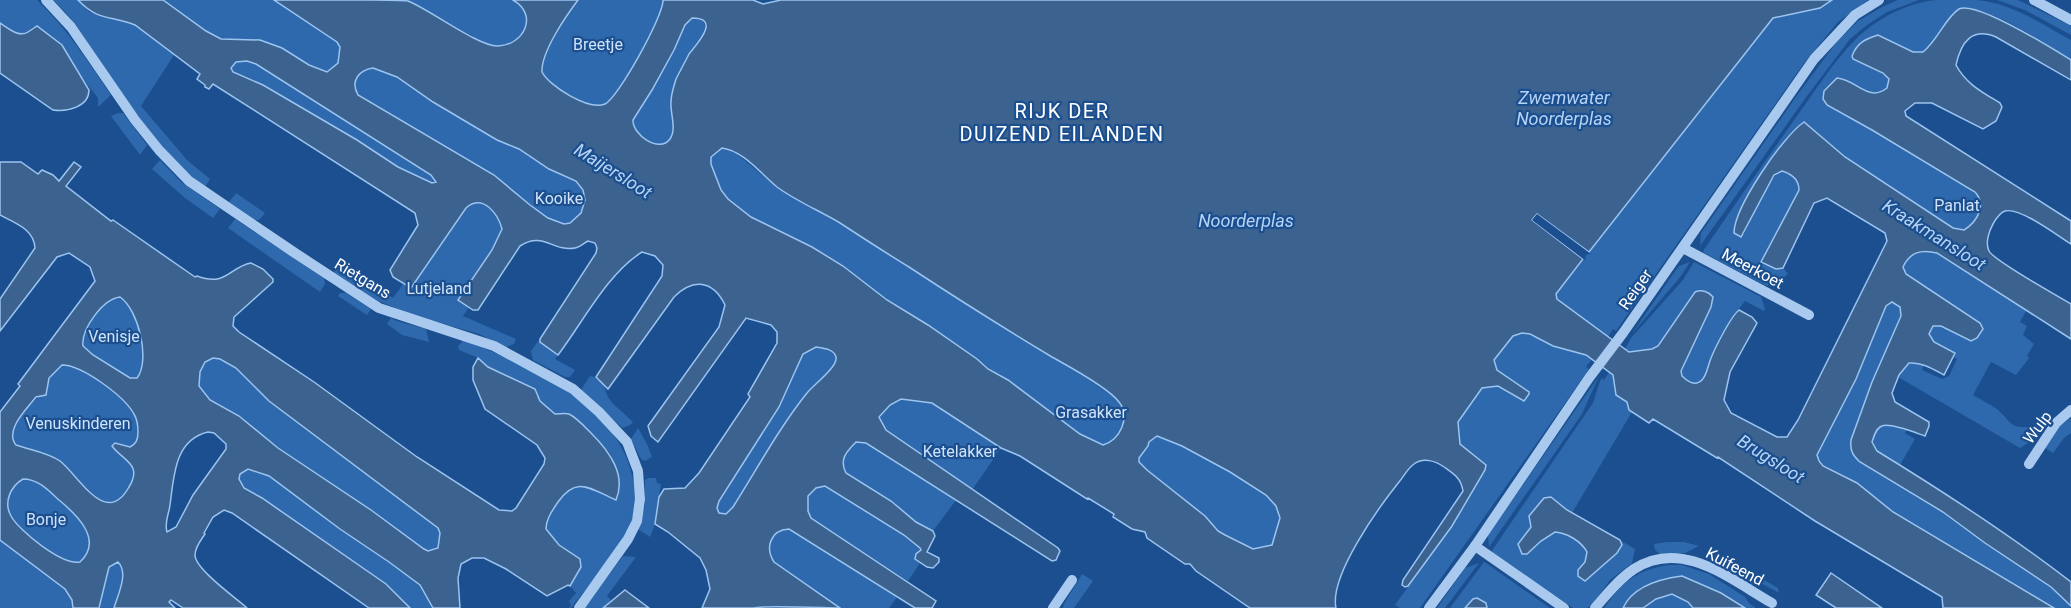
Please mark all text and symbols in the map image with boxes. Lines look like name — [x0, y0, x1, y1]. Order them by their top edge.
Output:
park label: Breetje — [573, 35, 623, 54]
water label: Zwemwater Noorderplas — [1516, 87, 1612, 129]
district label: RIJK DER DUIZEND EILANDEN — [959, 99, 1165, 146]
water label: Maijersloot — [571, 139, 656, 203]
park label: Kooike — [535, 189, 583, 208]
water label: Kraakmansloot — [1879, 194, 1990, 275]
park label: Panlat — [1934, 196, 1980, 215]
water label: Noorderplas — [1198, 210, 1294, 231]
street label: Meerkoet — [1719, 244, 1787, 293]
street label: Rietgans — [331, 254, 394, 303]
street label: Reiger — [1615, 265, 1656, 313]
park label: Lutjeland — [406, 279, 472, 298]
park label: Venisje — [88, 327, 140, 346]
park label: Grasakker — [1055, 403, 1127, 422]
street label: Wulp — [2019, 407, 2056, 447]
park label: Venuskinderen — [25, 414, 131, 433]
water label: Brugsloot — [1734, 430, 1809, 488]
park label: Ketelakker — [923, 442, 998, 461]
park label: Bonje — [26, 510, 66, 529]
street label: Kuifeend — [1703, 543, 1767, 590]

